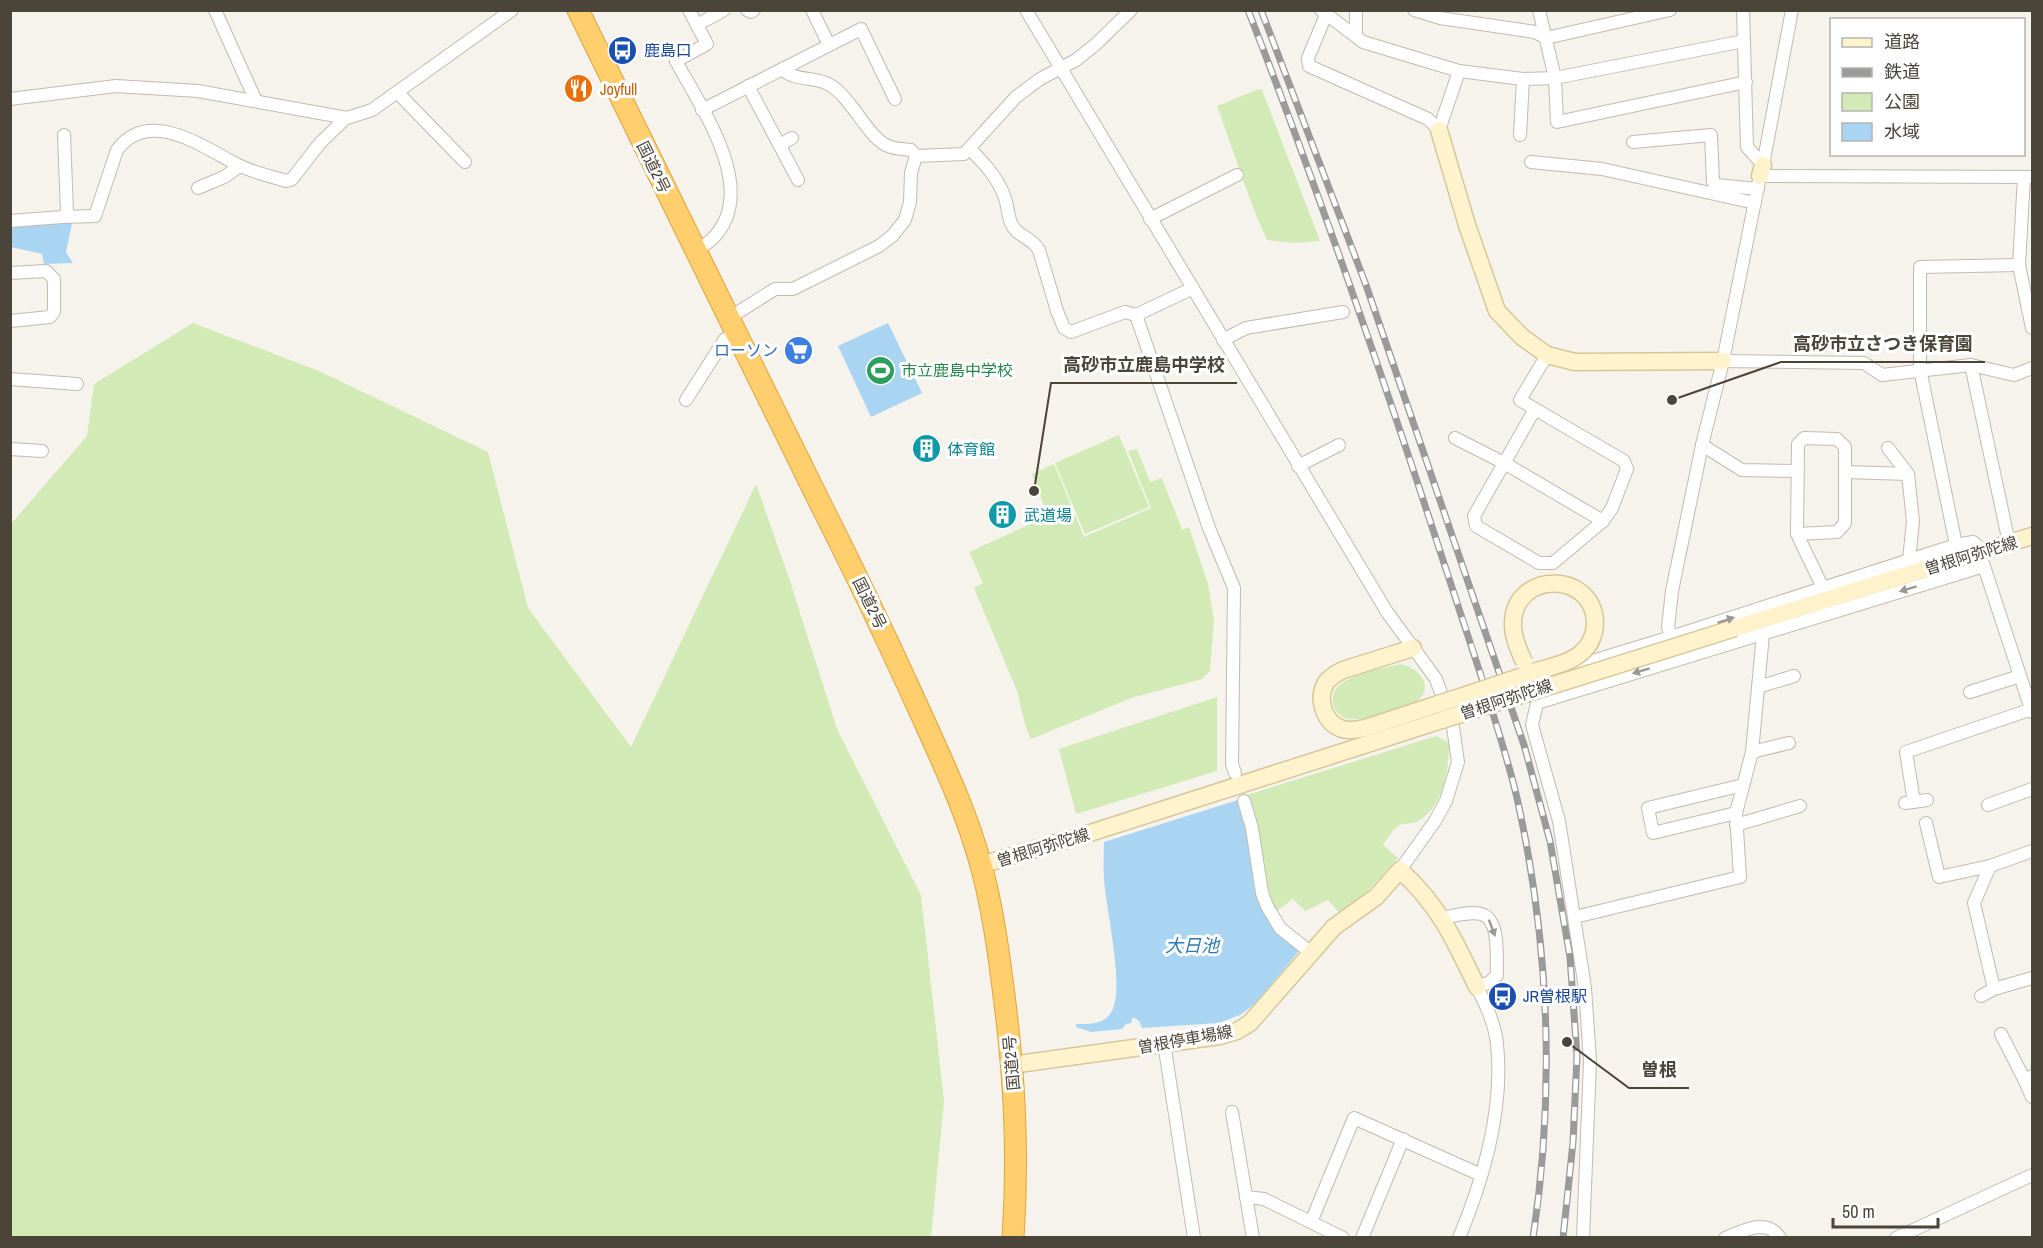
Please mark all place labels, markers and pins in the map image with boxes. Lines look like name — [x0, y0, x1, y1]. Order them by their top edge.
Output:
bus stop icon: 鹿島口 — [607, 34, 639, 66]
place label: 鹿島口 — [644, 39, 692, 61]
restaurant icon: Joyfull — [563, 73, 595, 105]
place label: Joyfull — [600, 78, 637, 100]
callout: 高砂市立さつき保育園 — [1781, 326, 1985, 362]
supermarket icon: ローソン — [783, 334, 815, 366]
place label: ローソン — [714, 339, 778, 361]
callout: 高砂市立鹿島中学校 — [1051, 347, 1237, 383]
sports icon: 市立鹿島中学校 — [864, 354, 896, 386]
place label: 市立鹿島中学校 — [901, 359, 1013, 381]
building icon: 体育館 — [910, 433, 942, 465]
place label: 体育館 — [947, 438, 995, 460]
building icon: 武道場 — [987, 499, 1019, 531]
place label: 武道場 — [1024, 504, 1072, 526]
bus stop icon: JR曽根駅 — [1486, 980, 1518, 1012]
place label: JR曽根駅 — [1523, 985, 1587, 1007]
callout: 曽根 — [1629, 1052, 1689, 1088]

